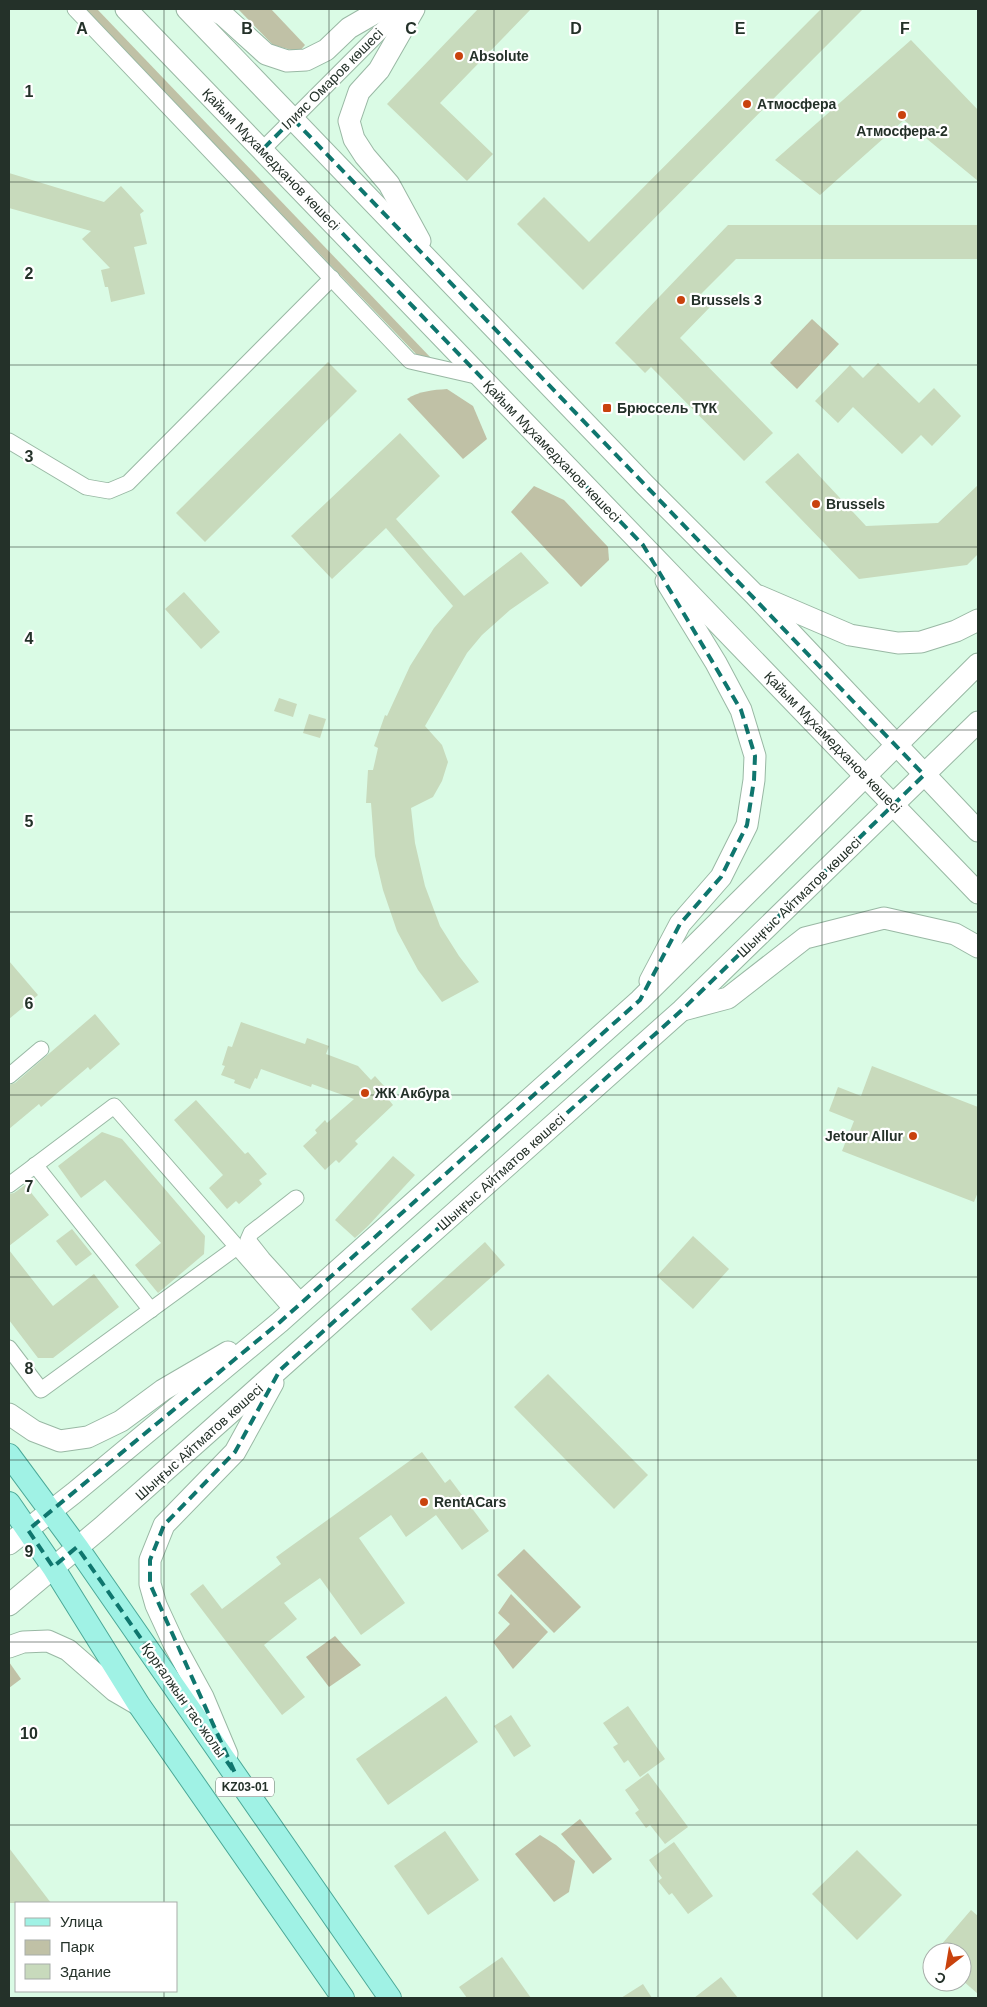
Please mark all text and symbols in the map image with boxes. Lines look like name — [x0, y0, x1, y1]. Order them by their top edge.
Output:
text: A — [76, 20, 88, 37]
text: B — [241, 20, 253, 37]
text: C — [405, 20, 417, 37]
text: D — [570, 20, 582, 37]
text: E — [735, 20, 746, 37]
text: F — [900, 20, 910, 37]
street label: Ілияс Омаров көшесі — [278, 25, 386, 133]
place label: Absolute — [469, 48, 529, 64]
marker: Absolute — [453, 50, 465, 62]
text: 1 — [25, 83, 34, 100]
street label: Қайым Мұхамедханов көшесі — [199, 85, 343, 233]
place label: Атмосфера — [757, 96, 837, 112]
marker: Атмосфера — [741, 98, 753, 110]
marker: Атмосфера-2 — [896, 109, 908, 121]
place label: Атмосфера-2 — [856, 123, 948, 139]
text: 2 — [25, 265, 34, 282]
place label: Brussels 3 — [691, 292, 762, 308]
marker: Brussels 3 — [675, 294, 687, 306]
street label: Қайым Мұхамедханов көшесі — [480, 377, 624, 525]
place label: Брюссель ТҮК — [617, 400, 717, 416]
marker: Брюссель ТҮК — [601, 402, 613, 414]
text: 3 — [25, 448, 34, 465]
place label: Brussels — [826, 496, 885, 512]
marker: Brussels — [810, 498, 822, 510]
text: 4 — [25, 630, 34, 647]
street label: Қайым Мұхамедханов көшесі — [761, 668, 905, 816]
text: 5 — [25, 813, 34, 830]
street label: Шыңғыс Айтматов көшесі — [734, 834, 864, 960]
text: 6 — [25, 995, 34, 1012]
place label: ЖК Акбура — [374, 1085, 450, 1101]
marker: ЖК Акбура — [359, 1087, 371, 1099]
street label: Шыңғыс Айтматов көшесі — [434, 1111, 568, 1233]
place label: Jetour Allur — [825, 1128, 904, 1144]
marker: Jetour Allur — [907, 1130, 919, 1142]
text: 7 — [25, 1178, 34, 1195]
text: 8 — [25, 1360, 34, 1377]
street label: Шыңғыс Айтматов көшесі — [132, 1381, 266, 1503]
place label: RentACars — [434, 1494, 507, 1510]
marker: RentACars — [418, 1496, 430, 1508]
text: 9 — [25, 1543, 34, 1560]
street label: Қорғалжын тас жолы — [138, 1640, 230, 1760]
text: 10 — [20, 1725, 38, 1742]
road number: KZ03-01 — [216, 1778, 274, 1796]
legend — [15, 1902, 178, 1992]
text: Улица — [60, 1913, 103, 1930]
text: Парк — [60, 1938, 94, 1955]
north arrow — [922, 1942, 972, 1992]
text: Здание — [60, 1963, 111, 1980]
text: С — [932, 1969, 949, 1988]

